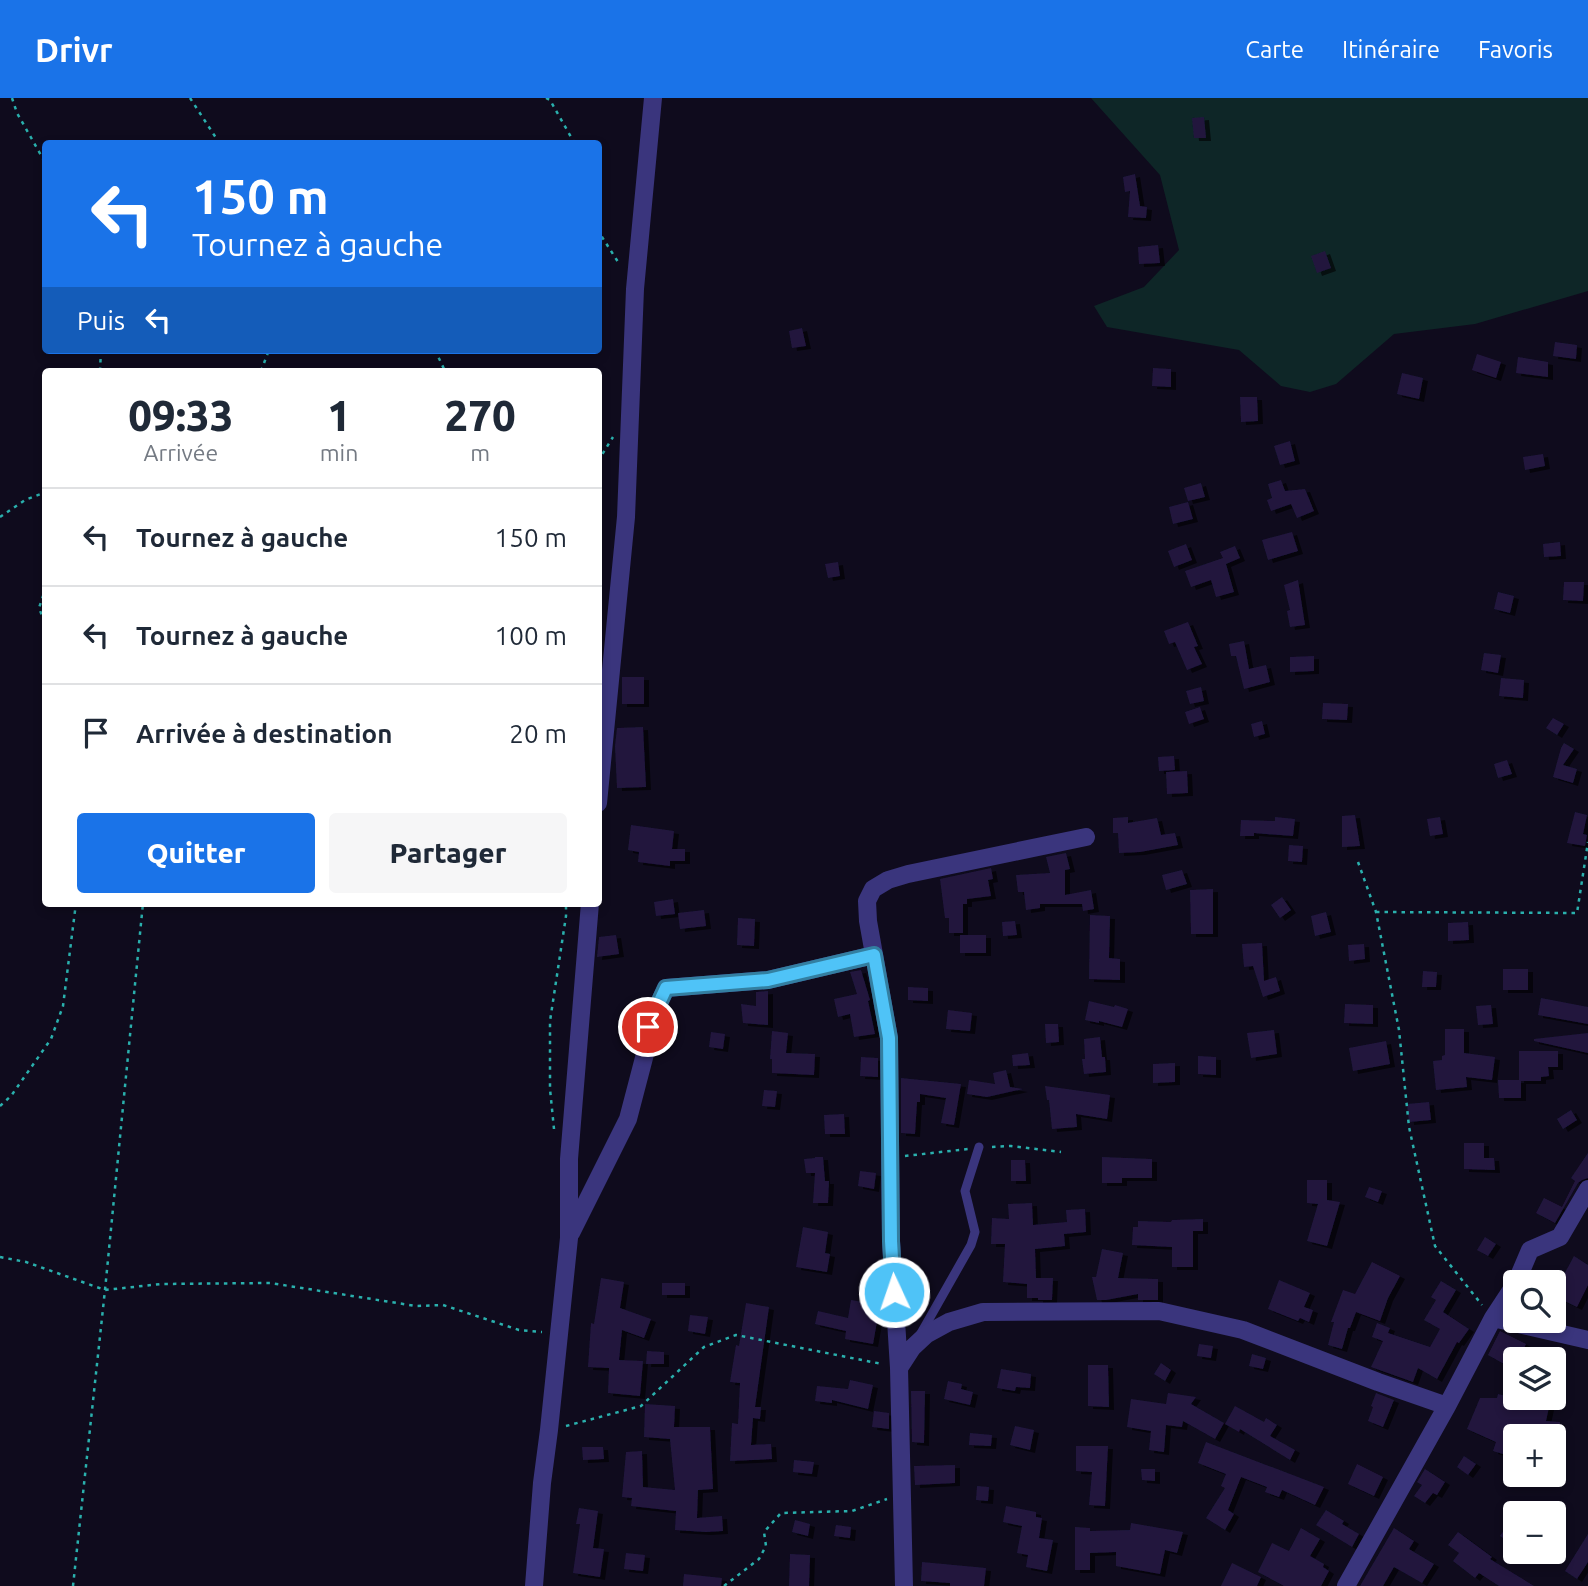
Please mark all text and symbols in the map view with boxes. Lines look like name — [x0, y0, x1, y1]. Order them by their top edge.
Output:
text: Drivr — [35, 31, 113, 68]
text: Carte — [1245, 36, 1304, 63]
text: Itinéraire — [1342, 36, 1440, 63]
text: Favoris — [1478, 36, 1553, 63]
icon: left — [77, 168, 168, 259]
text: 150 m — [192, 168, 329, 223]
text: Tournez à gauche — [192, 226, 443, 262]
icon: left — [139, 301, 177, 339]
text: Puis — [77, 306, 125, 335]
text: 09:33 — [128, 392, 233, 439]
text: 1 — [327, 392, 351, 439]
text: 270 — [445, 392, 516, 439]
text: Arrivée — [144, 440, 218, 465]
text: min — [320, 440, 358, 465]
text: m — [470, 440, 490, 465]
icon: left — [77, 518, 115, 556]
text: Tournez à gauche — [136, 523, 348, 552]
text: 150 m — [495, 523, 567, 552]
icon: left — [77, 616, 115, 654]
text: Tournez à gauche — [136, 621, 348, 650]
text: 100 m — [495, 621, 567, 650]
icon: arrive — [77, 714, 115, 752]
text: Arrivée à destination — [136, 719, 392, 748]
text: 20 m — [509, 719, 567, 748]
button: Quitter — [77, 813, 315, 893]
button: Partager — [329, 813, 567, 893]
pin — [618, 997, 678, 1057]
icon: arrive — [629, 1008, 667, 1046]
position arrow — [857, 1255, 931, 1329]
map controls — [1503, 1270, 1566, 1564]
button: search — [1503, 1270, 1566, 1333]
button: layers — [1503, 1347, 1566, 1410]
button: + — [1503, 1424, 1566, 1487]
button: − — [1503, 1501, 1566, 1564]

